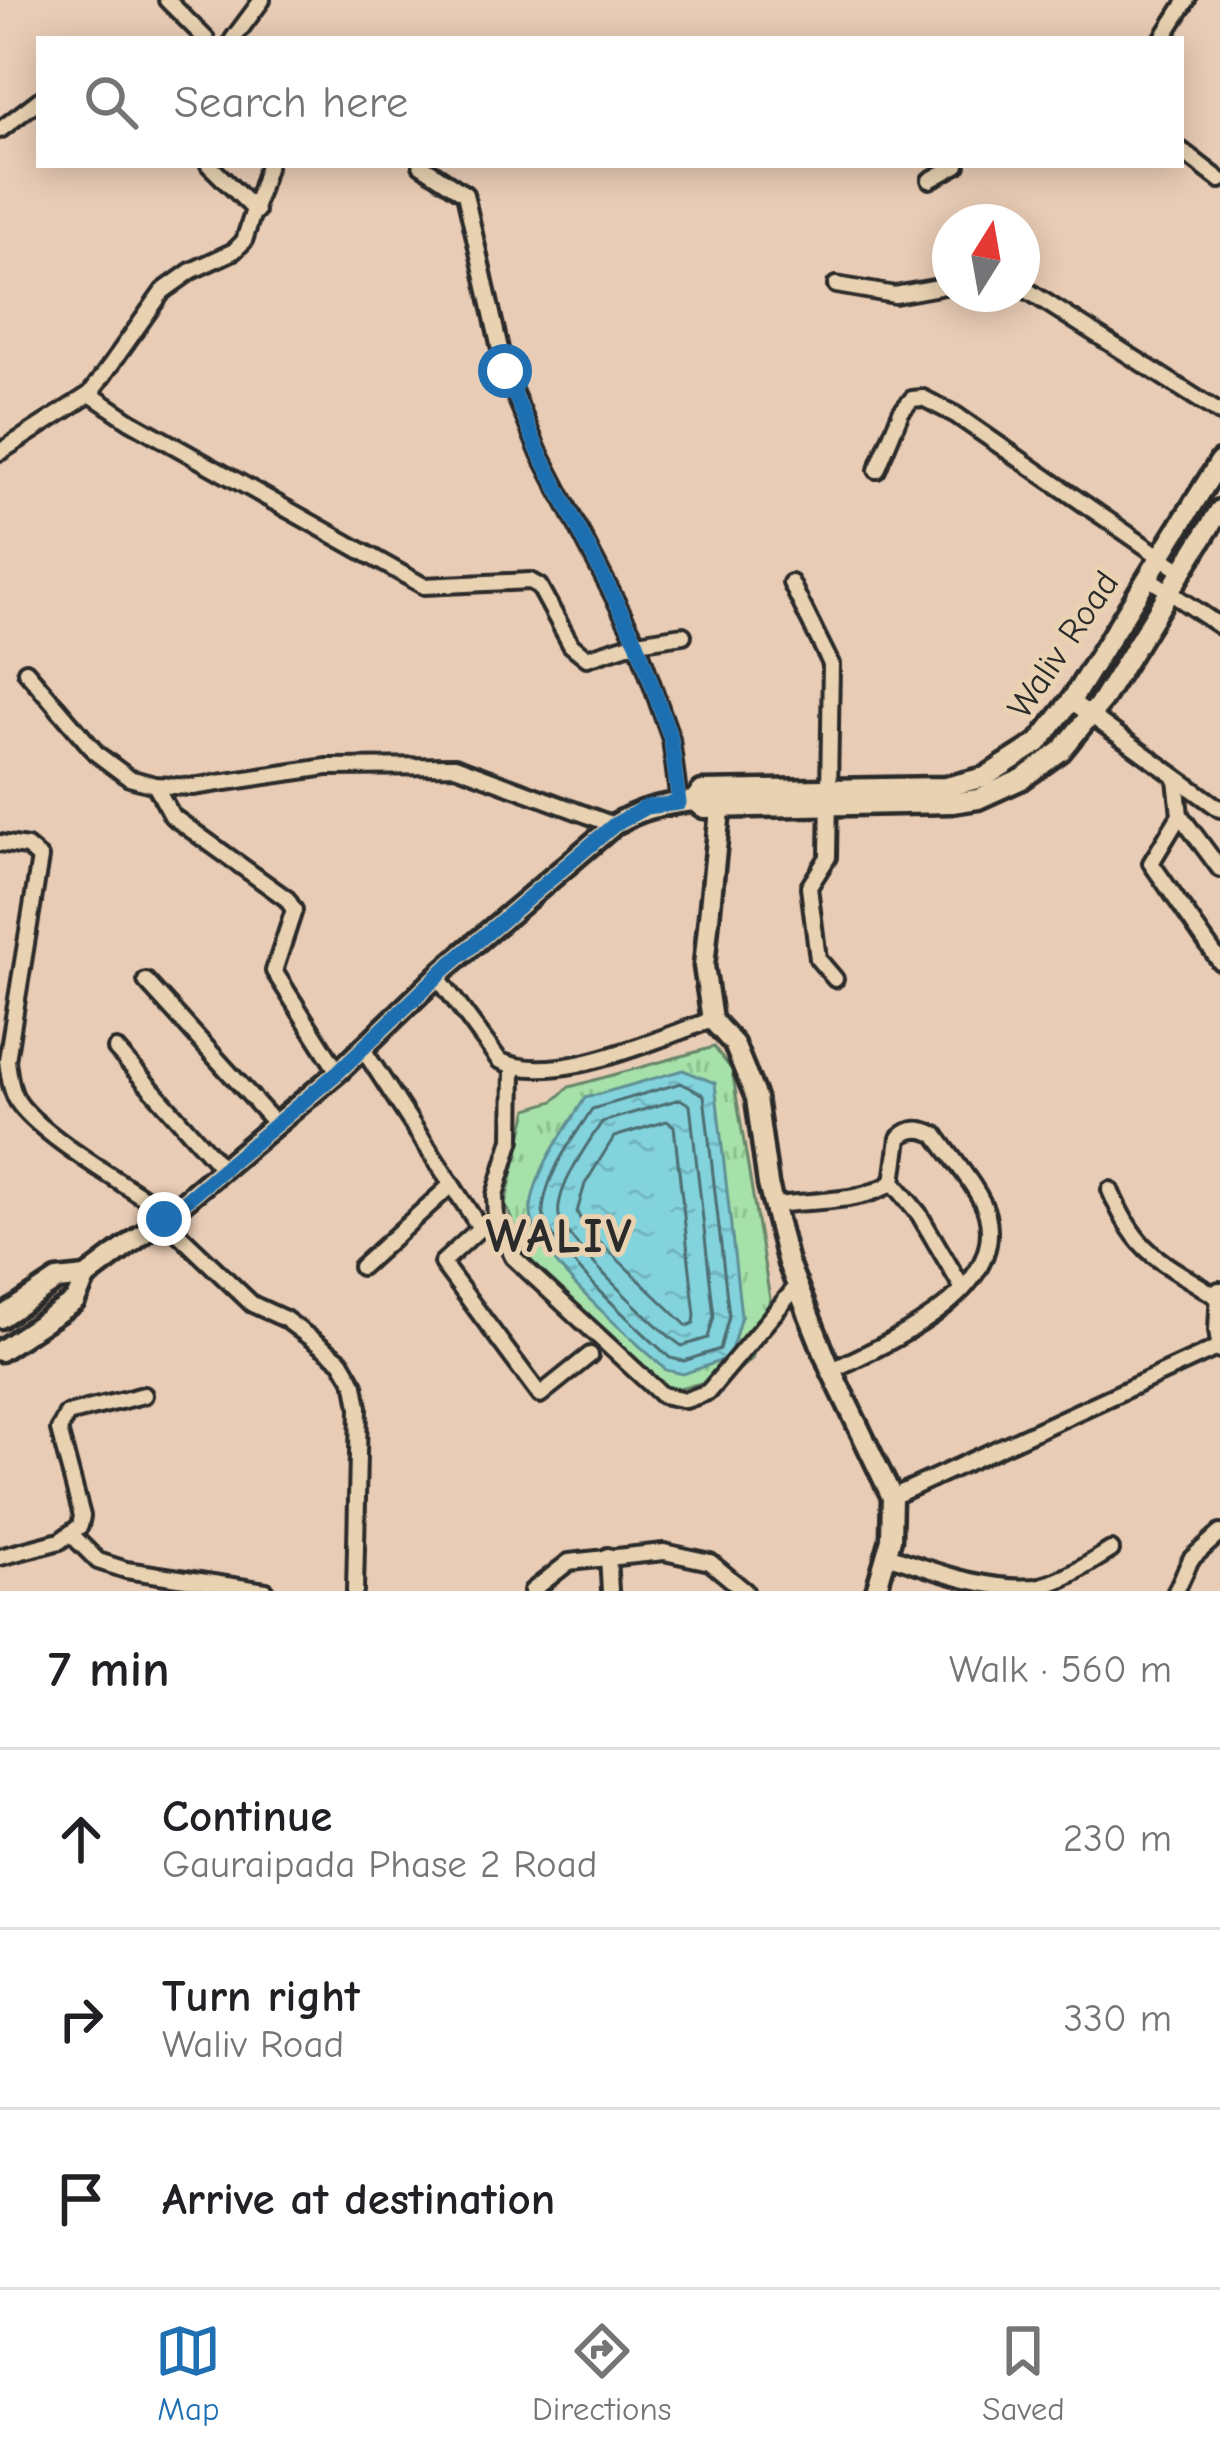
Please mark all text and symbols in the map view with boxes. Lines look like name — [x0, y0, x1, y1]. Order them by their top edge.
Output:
search box — [36, 36, 1184, 168]
icon: search — [78, 69, 144, 135]
text: Search here — [174, 76, 408, 128]
north arrow — [932, 204, 1040, 312]
route start — [478, 344, 532, 398]
street label: Waliv Road — [999, 564, 1127, 726]
route end — [137, 1192, 191, 1246]
district label: WALIV — [485, 1209, 635, 1264]
text: 7 min — [48, 1640, 170, 1699]
text: Walk · 560 m — [949, 1647, 1172, 1692]
text: Continue — [162, 1790, 332, 1842]
icon: ahead — [48, 1806, 114, 1872]
text: 230 m — [1063, 1816, 1172, 1861]
text: Gauraipada Phase 2 Road — [162, 1842, 598, 1887]
text: Turn right — [162, 1970, 360, 2022]
icon: right — [48, 1986, 114, 2052]
text: 330 m — [1064, 1996, 1172, 2041]
text: Waliv Road — [162, 2022, 344, 2067]
icon: arrive — [48, 2166, 114, 2232]
text: Arrive at destination — [162, 2173, 555, 2225]
tab: Map — [155, 2318, 221, 2428]
tab: Directions — [532, 2318, 672, 2428]
tab: Saved — [982, 2318, 1065, 2428]

